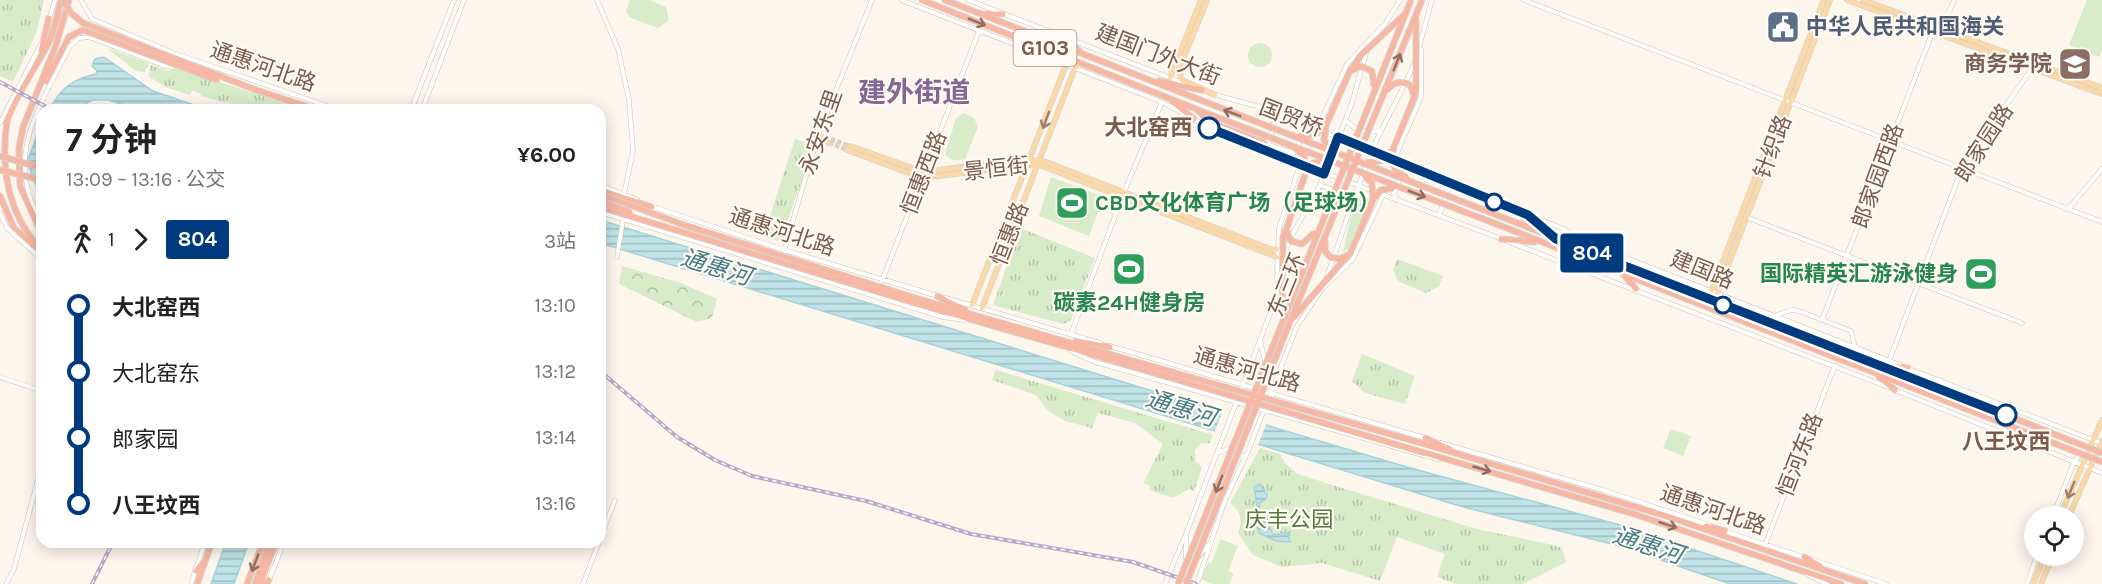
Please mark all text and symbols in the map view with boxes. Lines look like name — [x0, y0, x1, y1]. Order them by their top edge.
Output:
public building icon: 中华人民共和国海关 — [1765, 9, 1801, 45]
place label: 中华人民共和国海关 — [1806, 14, 2004, 40]
one-way arrow — [967, 17, 986, 28]
street label: 建国门外大街 — [1092, 19, 1224, 91]
road number: G103 — [1014, 30, 1076, 66]
street label: 通惠河北路 — [207, 37, 319, 97]
school or university icon: 商务学院 — [2057, 46, 2093, 82]
place label: 商务学院 — [1964, 51, 2052, 77]
one-way arrow — [1392, 54, 1403, 72]
district label: 建外街道 — [858, 76, 970, 109]
street label: 永安东里 — [794, 86, 848, 178]
street label: 国贸桥 — [1256, 94, 1326, 142]
street label: 郎家园路 — [1949, 99, 2019, 187]
one-way arrow — [1223, 106, 1242, 117]
one-way arrow — [1040, 110, 1051, 129]
street label: 针织路 — [1749, 112, 1797, 182]
place label: 大北窑西 — [1104, 115, 1192, 141]
marker: 大北窑西 — [1198, 117, 1220, 139]
street label: 郎家园西路 — [1847, 120, 1909, 232]
text: 7 分钟 — [66, 121, 157, 159]
street label: 恒惠西路 — [896, 127, 952, 219]
text: ¥6.00 — [517, 142, 576, 168]
street label: 景恒街 — [962, 153, 1030, 185]
text: 13:09 – 13:16 · 公交 — [66, 168, 226, 191]
sports icon: CBD文化体育广场（足球场） — [1054, 185, 1090, 221]
place label: CBD文化体育广场（足球场） — [1095, 190, 1380, 216]
one-way arrow — [1407, 190, 1426, 201]
unlabelled marker — [1485, 193, 1503, 211]
street label: 恒惠路 — [986, 199, 1034, 269]
street label: 通惠河北路 — [726, 203, 838, 261]
icon: walk — [66, 223, 99, 256]
icon: forward — [124, 223, 157, 256]
text: 804 — [178, 227, 217, 251]
text: 1 — [108, 228, 115, 251]
text: 3站 — [544, 230, 576, 253]
line badge: 804 — [1558, 234, 1626, 272]
text: 804 — [1572, 241, 1612, 265]
water label: 通惠河 — [677, 243, 758, 292]
street label: 建国路 — [1667, 246, 1737, 294]
street label: 东三环 — [1263, 250, 1311, 320]
sports icon: 碳素24H健身房 — [1111, 251, 1147, 287]
sports icon: 国际精英汇游泳健身 — [1963, 256, 1999, 292]
place label: 国际精英汇游泳健身 — [1760, 261, 1958, 287]
place label: 碳素24H健身房 — [1053, 290, 1205, 316]
text: 13:10 — [534, 294, 576, 317]
text: 大北窑西 — [112, 295, 200, 321]
unlabelled marker — [1714, 296, 1732, 314]
street label: 通惠河北路 — [1191, 342, 1303, 398]
text: 13:12 — [535, 360, 576, 383]
text: 大北窑东 — [112, 361, 200, 387]
water label: 通惠河 — [1142, 384, 1223, 433]
marker: 八王坟西 — [1995, 404, 2017, 426]
street label: 恒河东路 — [1772, 409, 1828, 501]
text: 13:14 — [535, 426, 576, 449]
text: 郎家园 — [112, 427, 178, 453]
place label: 八王坟西 — [1962, 429, 2050, 455]
one-way arrow — [1472, 464, 1491, 475]
one-way arrow — [1212, 474, 1223, 493]
street label: 通惠河北路 — [1657, 480, 1769, 540]
one-way arrow — [2065, 480, 2076, 499]
text: 13:16 — [535, 492, 576, 515]
text: 八王坟西 — [112, 493, 200, 519]
map controls — [2024, 506, 2084, 566]
button: locate — [2024, 506, 2084, 566]
park label: 庆丰公园 — [1245, 507, 1333, 533]
one-way arrow — [1658, 520, 1677, 531]
water label: 通惠河 — [1609, 521, 1690, 571]
one-way arrow — [248, 553, 259, 572]

